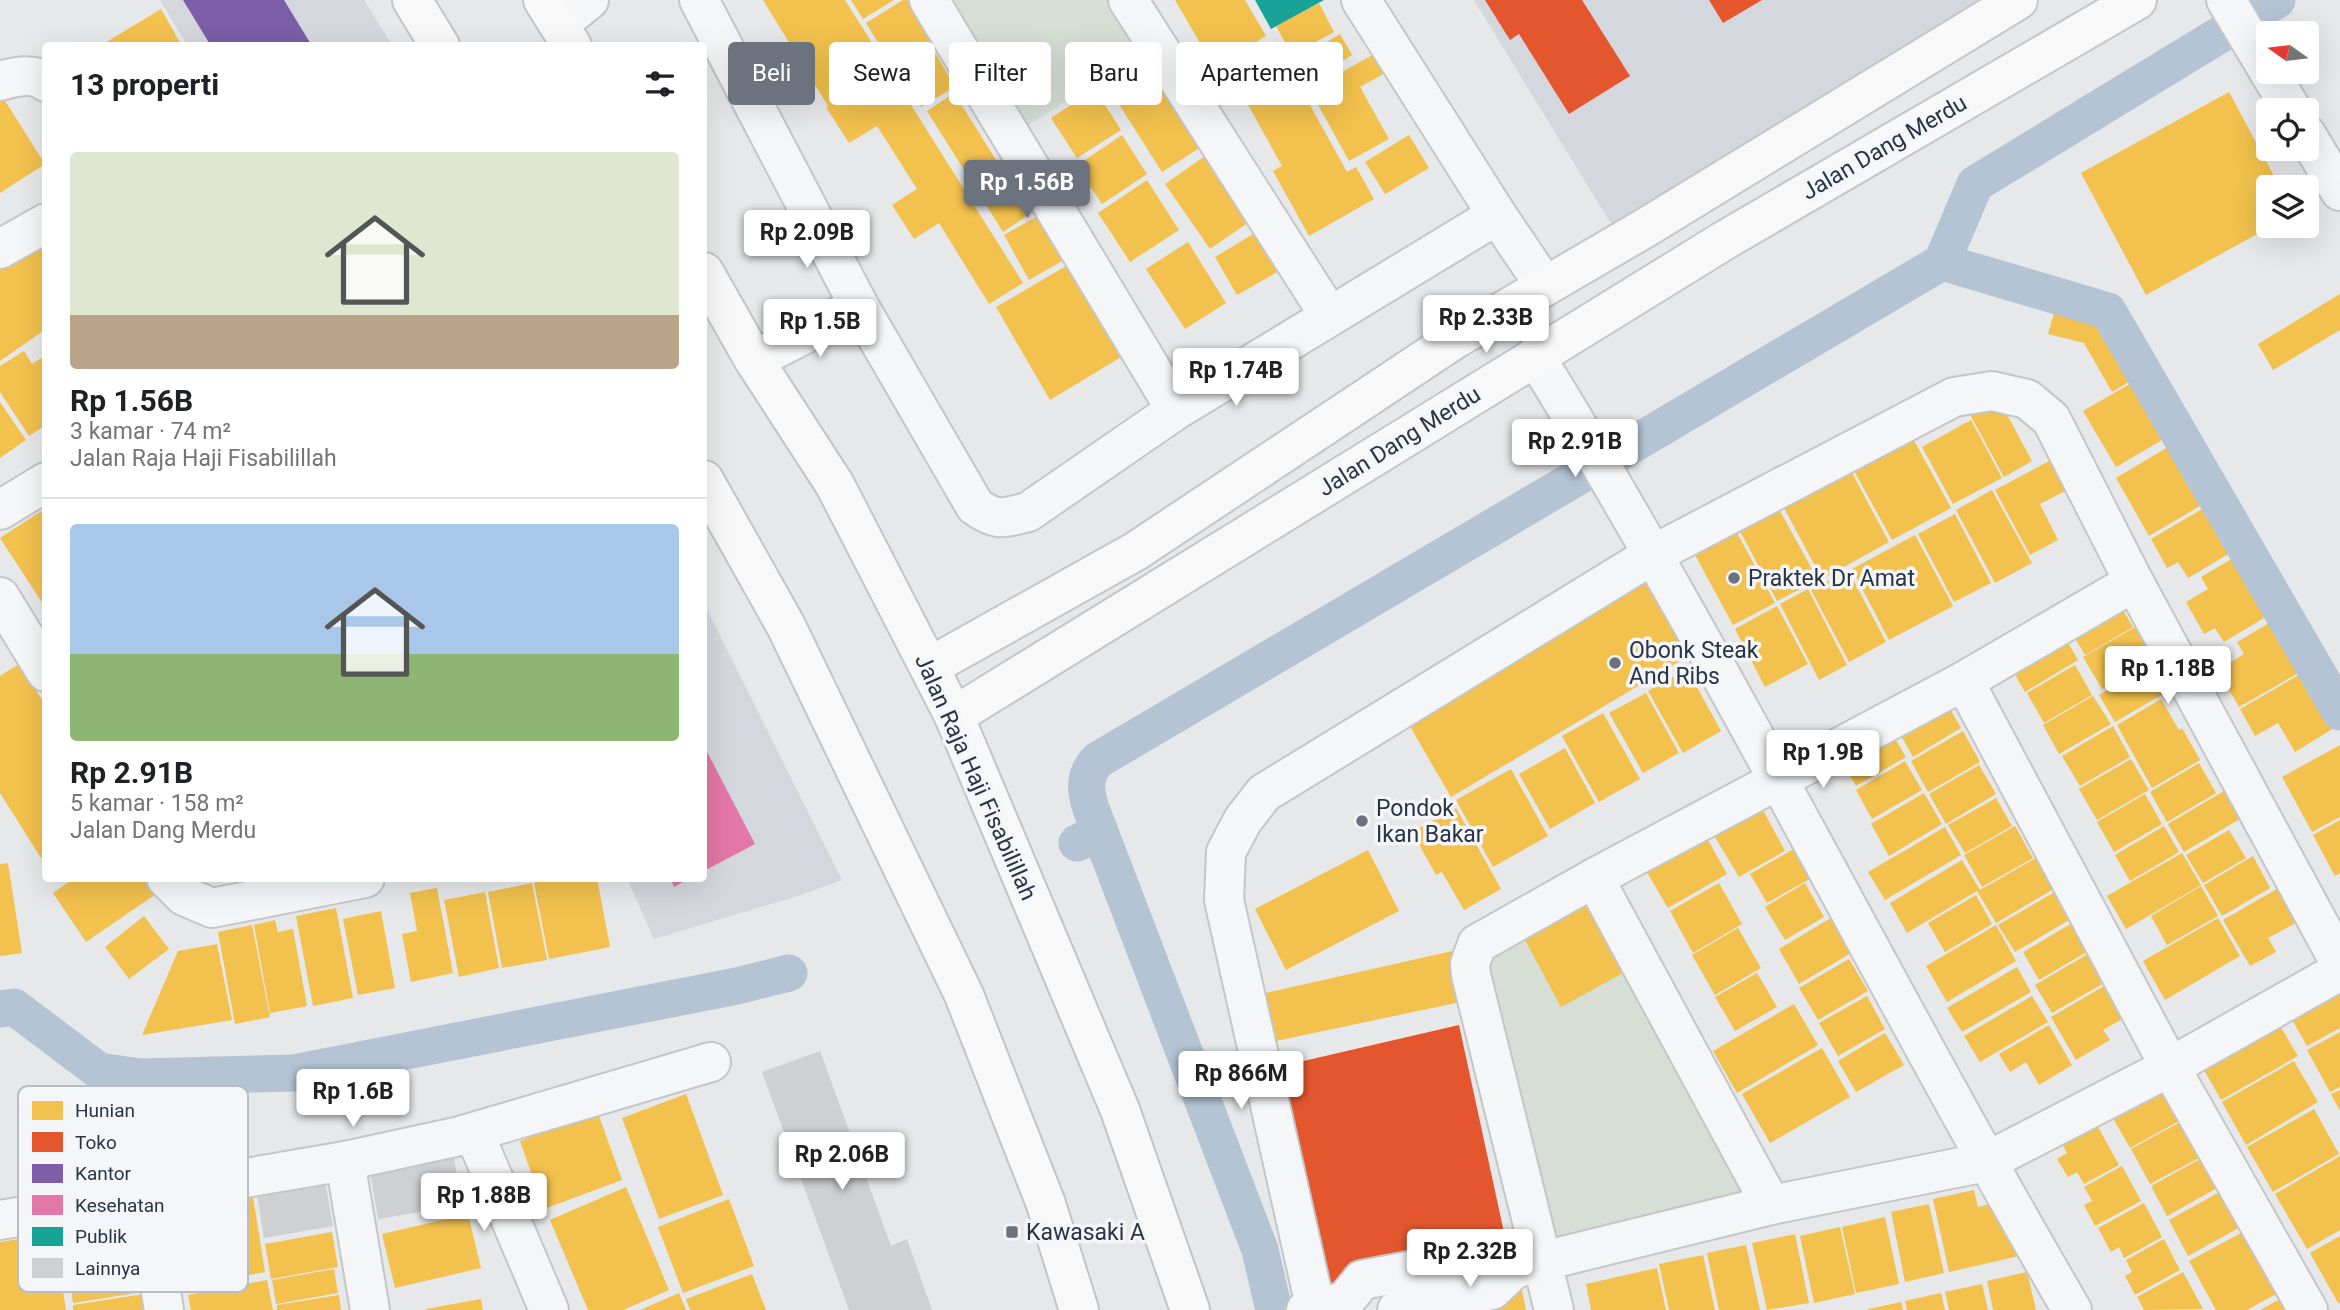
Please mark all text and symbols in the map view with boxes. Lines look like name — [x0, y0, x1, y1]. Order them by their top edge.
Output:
north arrow — [2256, 21, 2319, 84]
map controls — [2256, 21, 2319, 238]
chip: Beli — [728, 42, 815, 105]
chip: Sewa — [829, 42, 935, 105]
chip: Filter — [949, 42, 1051, 105]
chip: Baru — [1065, 42, 1162, 105]
chip: Apartemen — [1176, 42, 1343, 105]
icon: filters — [641, 65, 679, 103]
text: 13 properti — [70, 67, 219, 102]
street label: Jalan Dang Merdu — [1797, 89, 1972, 206]
button: locate — [2256, 98, 2319, 161]
pin: Rp 1.56B — [955, 160, 1099, 220]
text: Rp 1.56B — [980, 169, 1074, 196]
button: layers — [2256, 175, 2319, 238]
icon: home — [312, 197, 438, 323]
pin: Rp 2.09B — [735, 210, 879, 270]
text: Rp 2.09B — [760, 219, 854, 246]
pin: Rp 2.33B — [1414, 296, 1558, 355]
pin: Rp 1.5B — [755, 300, 885, 359]
text: Rp 2.33B — [1439, 304, 1533, 331]
text: Rp 1.5B — [779, 308, 861, 335]
pin: Rp 1.74B — [1164, 348, 1308, 408]
text: Rp 1.74B — [1189, 357, 1283, 384]
street label: Jalan Dang Merdu — [1313, 381, 1485, 502]
text: Rp 1.56B — [70, 383, 193, 418]
text: 3 kamar · 74 m² — [70, 418, 231, 445]
pin: Rp 2.91B — [1503, 420, 1647, 479]
text: Rp 2.91B — [1528, 428, 1622, 455]
text: Jalan Raja Haji Fisabilillah — [70, 445, 337, 472]
place label: Praktek Dr Amat — [1748, 565, 1915, 592]
icon: home — [312, 569, 438, 695]
marker: Praktek Dr Amat — [1726, 570, 1742, 586]
place label: Obonk Steak And Ribs — [1629, 637, 1759, 690]
pin: Rp 1.18B — [2096, 646, 2240, 706]
street label: Jalan Raja Haji Fisabilillah — [909, 650, 1042, 904]
marker: Obonk Steak And Ribs — [1607, 655, 1623, 671]
text: Rp 1.18B — [2121, 655, 2215, 682]
pin: Rp 1.9B — [1758, 730, 1888, 790]
text: Rp 1.9B — [1782, 739, 1864, 766]
text: Rp 2.91B — [70, 755, 193, 790]
text: 5 kamar · 158 m² — [70, 790, 244, 817]
place label: Pondok Ikan Bakar — [1376, 795, 1484, 848]
marker: Pondok Ikan Bakar — [1354, 813, 1370, 829]
text: Jalan Dang Merdu — [70, 817, 256, 844]
pin: Rp 866M — [1176, 1052, 1306, 1111]
text: Rp 866M — [1194, 1060, 1288, 1087]
pin: Rp 1.6B — [288, 1070, 418, 1129]
text: Rp 1.6B — [312, 1078, 394, 1105]
legend — [18, 1086, 248, 1292]
text: Hunian — [75, 1099, 135, 1122]
text: Toko — [75, 1131, 117, 1154]
pin: Rp 2.06B — [770, 1132, 914, 1192]
text: Rp 2.06B — [795, 1141, 889, 1168]
text: Kantor — [75, 1162, 132, 1185]
pin: Rp 1.88B — [412, 1174, 556, 1233]
text: Rp 1.88B — [437, 1182, 531, 1209]
text: Kesehatan — [75, 1194, 164, 1217]
place label: Kawasaki A — [1026, 1219, 1145, 1246]
marker: Kawasaki A — [1004, 1224, 1020, 1240]
text: Publik — [75, 1225, 127, 1248]
pin: Rp 2.32B — [1398, 1230, 1542, 1289]
text: Rp 2.32B — [1423, 1238, 1517, 1265]
text: Lainnya — [75, 1257, 140, 1280]

